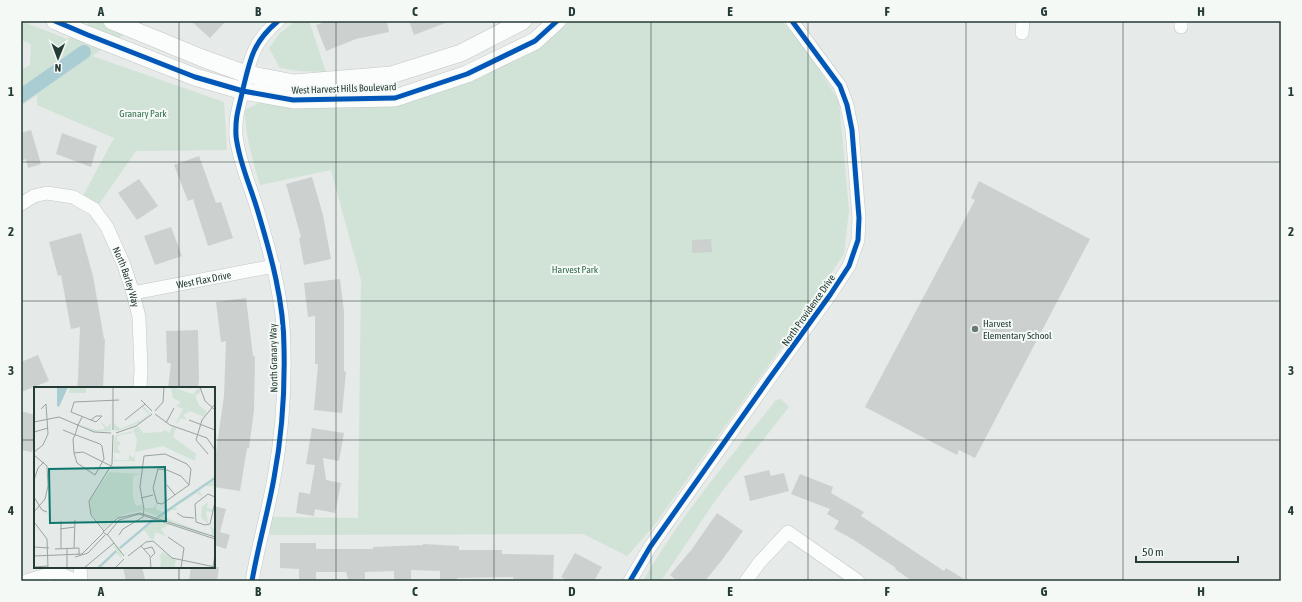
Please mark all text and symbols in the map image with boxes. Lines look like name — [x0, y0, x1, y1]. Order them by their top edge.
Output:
text: A — [97, 4, 105, 19]
text: B — [255, 4, 262, 19]
text: C — [412, 4, 418, 19]
text: D — [568, 4, 576, 19]
text: E — [727, 4, 733, 19]
text: F — [884, 4, 890, 19]
text: G — [1041, 4, 1048, 19]
text: H — [1197, 4, 1205, 19]
north arrow — [38, 38, 78, 78]
text: N — [54, 62, 61, 74]
street label: West Harvest Hills Boulevard — [291, 81, 397, 96]
text: 1 — [8, 84, 14, 99]
text: 1 — [1288, 84, 1294, 99]
park label: Granary Park — [119, 108, 167, 119]
text: 2 — [8, 224, 14, 239]
text: 2 — [1288, 224, 1294, 239]
street label: North Barley Way — [111, 245, 141, 308]
park label: Harvest Park — [552, 264, 599, 275]
street label: West Flax Drive — [176, 269, 233, 291]
street label: North Providence Drive — [780, 272, 837, 348]
place label: Harvest Elementary School — [983, 318, 1052, 341]
street label: North Granary Way — [267, 323, 280, 393]
marker: Harvest Elementary School — [970, 324, 980, 334]
text: 3 — [8, 363, 14, 378]
text: 3 — [1288, 363, 1294, 378]
inset map — [34, 387, 215, 568]
text: 4 — [7, 503, 14, 518]
text: 4 — [1287, 503, 1294, 518]
scale bar — [1136, 538, 1238, 564]
text: 50 m — [1142, 545, 1164, 559]
text: A — [97, 584, 105, 599]
text: B — [255, 584, 262, 599]
text: C — [412, 584, 418, 599]
text: D — [568, 584, 576, 599]
text: E — [727, 584, 733, 599]
text: F — [884, 584, 890, 599]
text: G — [1041, 584, 1048, 599]
text: H — [1197, 584, 1205, 599]

